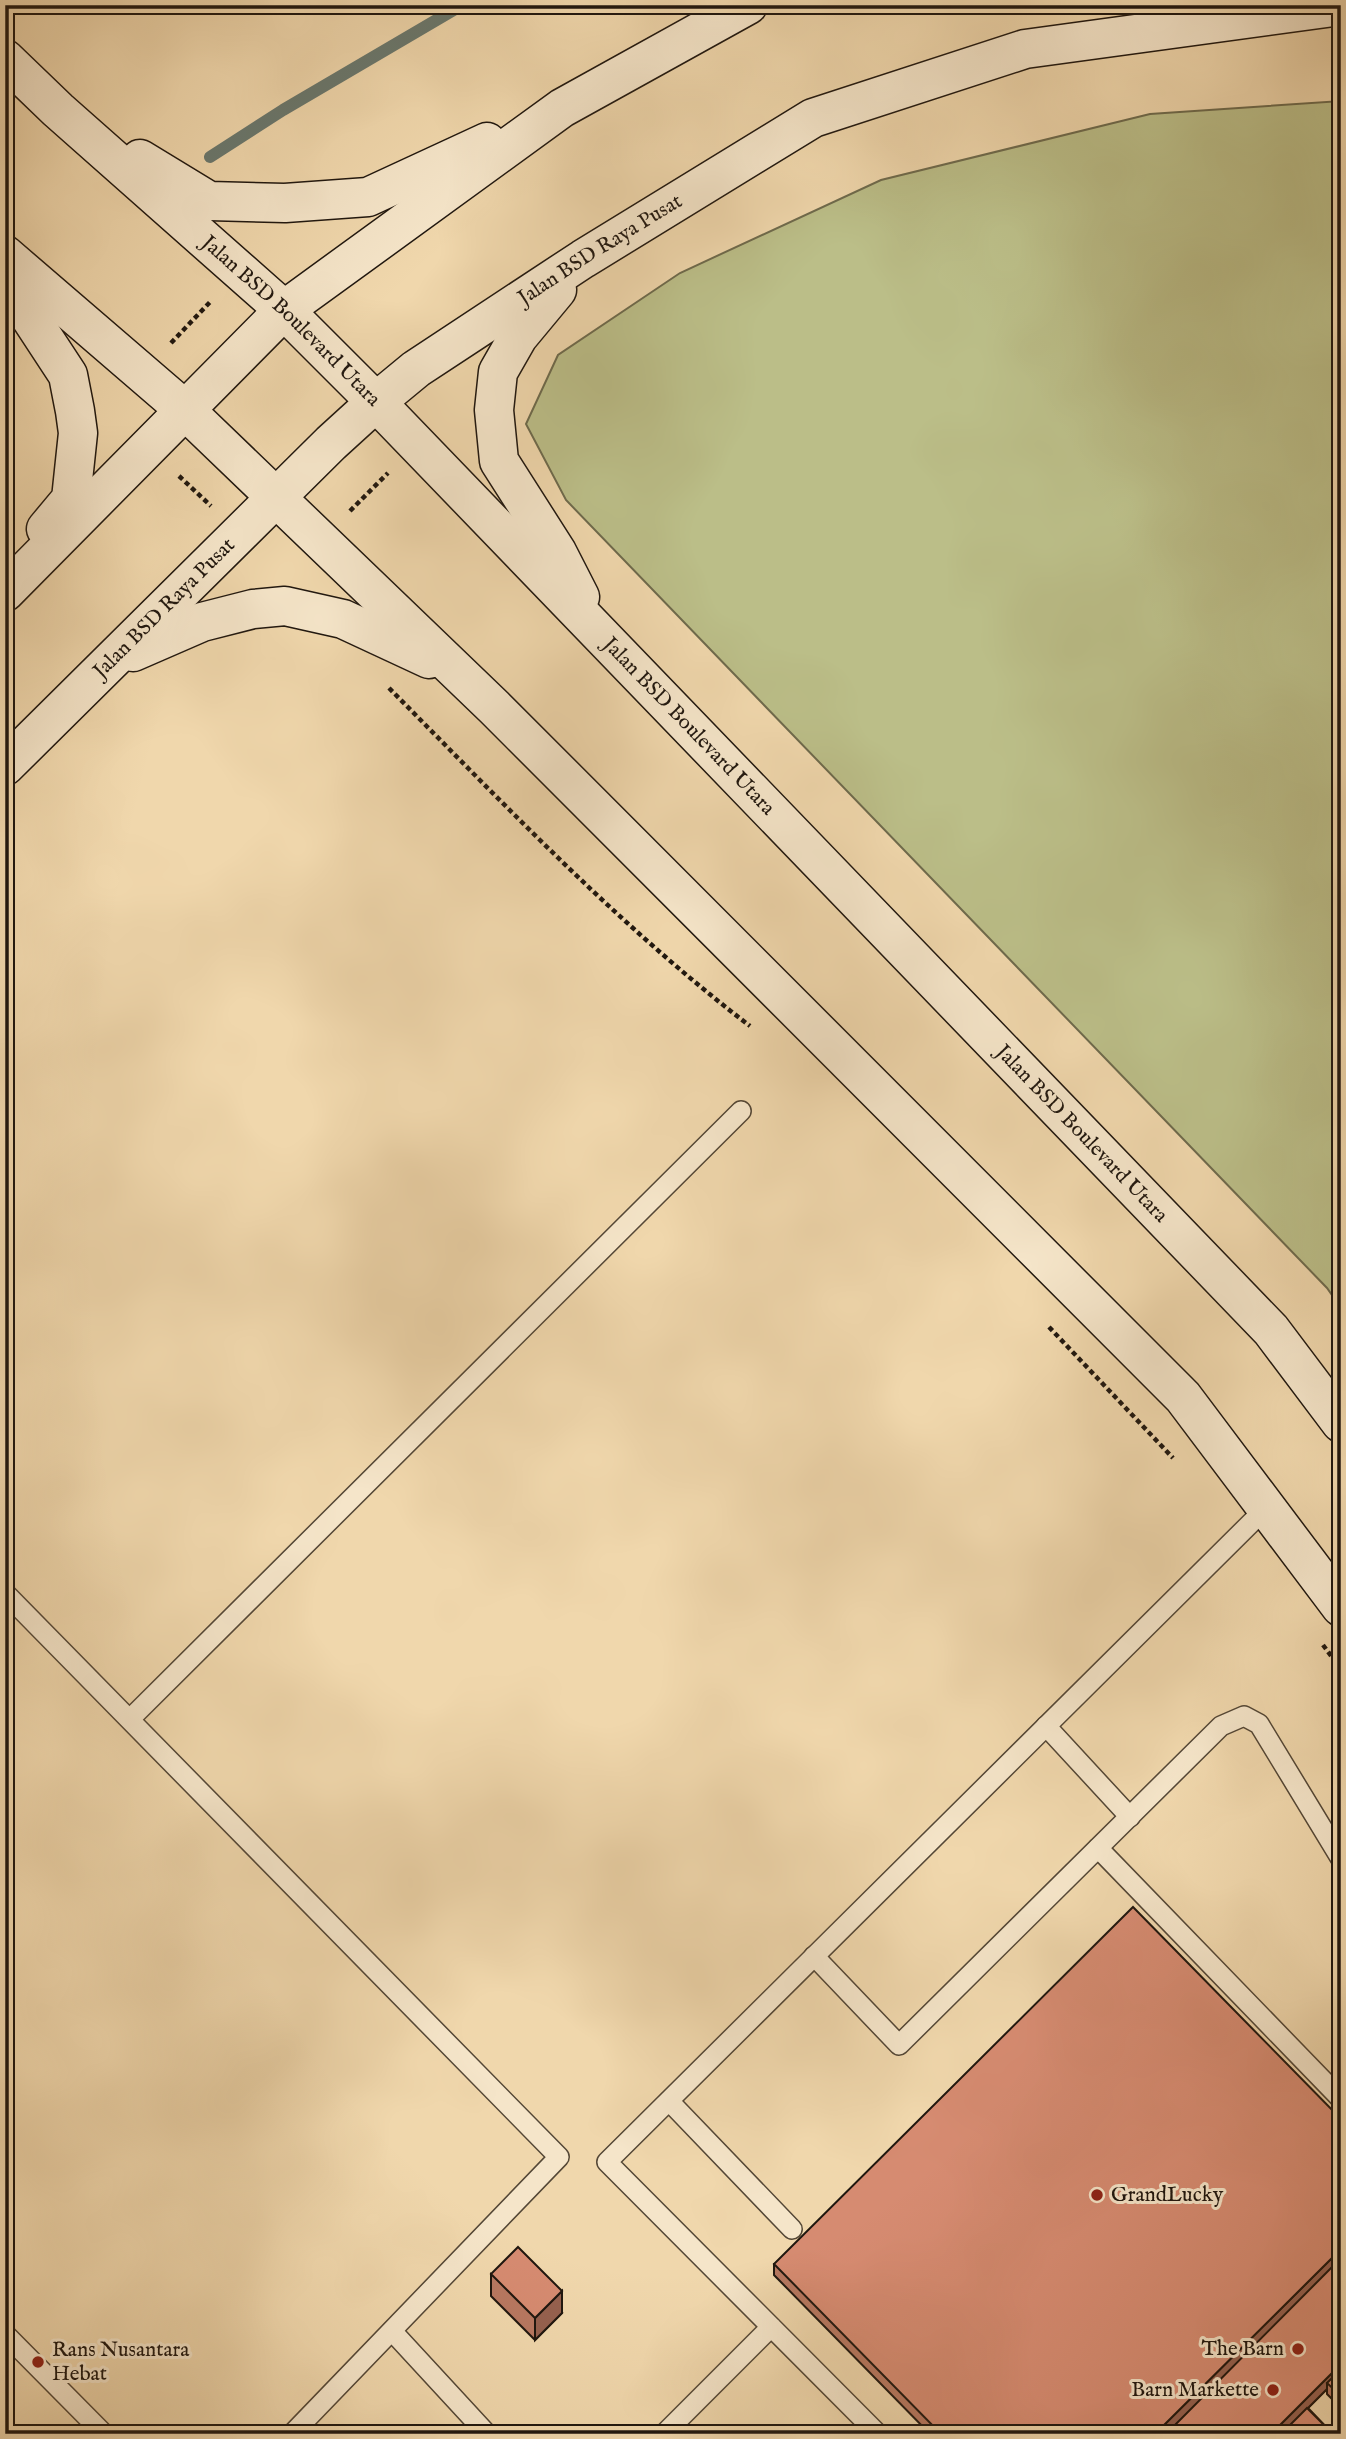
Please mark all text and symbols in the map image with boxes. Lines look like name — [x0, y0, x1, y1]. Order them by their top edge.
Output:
street label: Jalan BSD Raya Pusat — [511, 188, 687, 313]
street label: Jalan BSD Boulevard Utara — [194, 228, 387, 413]
street label: Jalan BSD Raya Pusat — [86, 532, 241, 686]
street label: Jalan BSD Boulevard Utara — [595, 630, 782, 822]
street label: Jalan BSD Boulevard Utara — [988, 1037, 1174, 1229]
place label: GrandLucky — [1111, 2182, 1224, 2209]
marker: GrandLucky — [1089, 2187, 1105, 2203]
place label: The Barn — [1201, 2336, 1284, 2363]
place label: Rans Nusantara Hebat — [52, 2337, 190, 2388]
marker: The Barn — [1290, 2341, 1306, 2357]
marker: Rans Nusantara Hebat — [30, 2354, 46, 2370]
place label: Barn Markette — [1131, 2377, 1259, 2404]
marker: Barn Markette — [1265, 2382, 1281, 2398]

